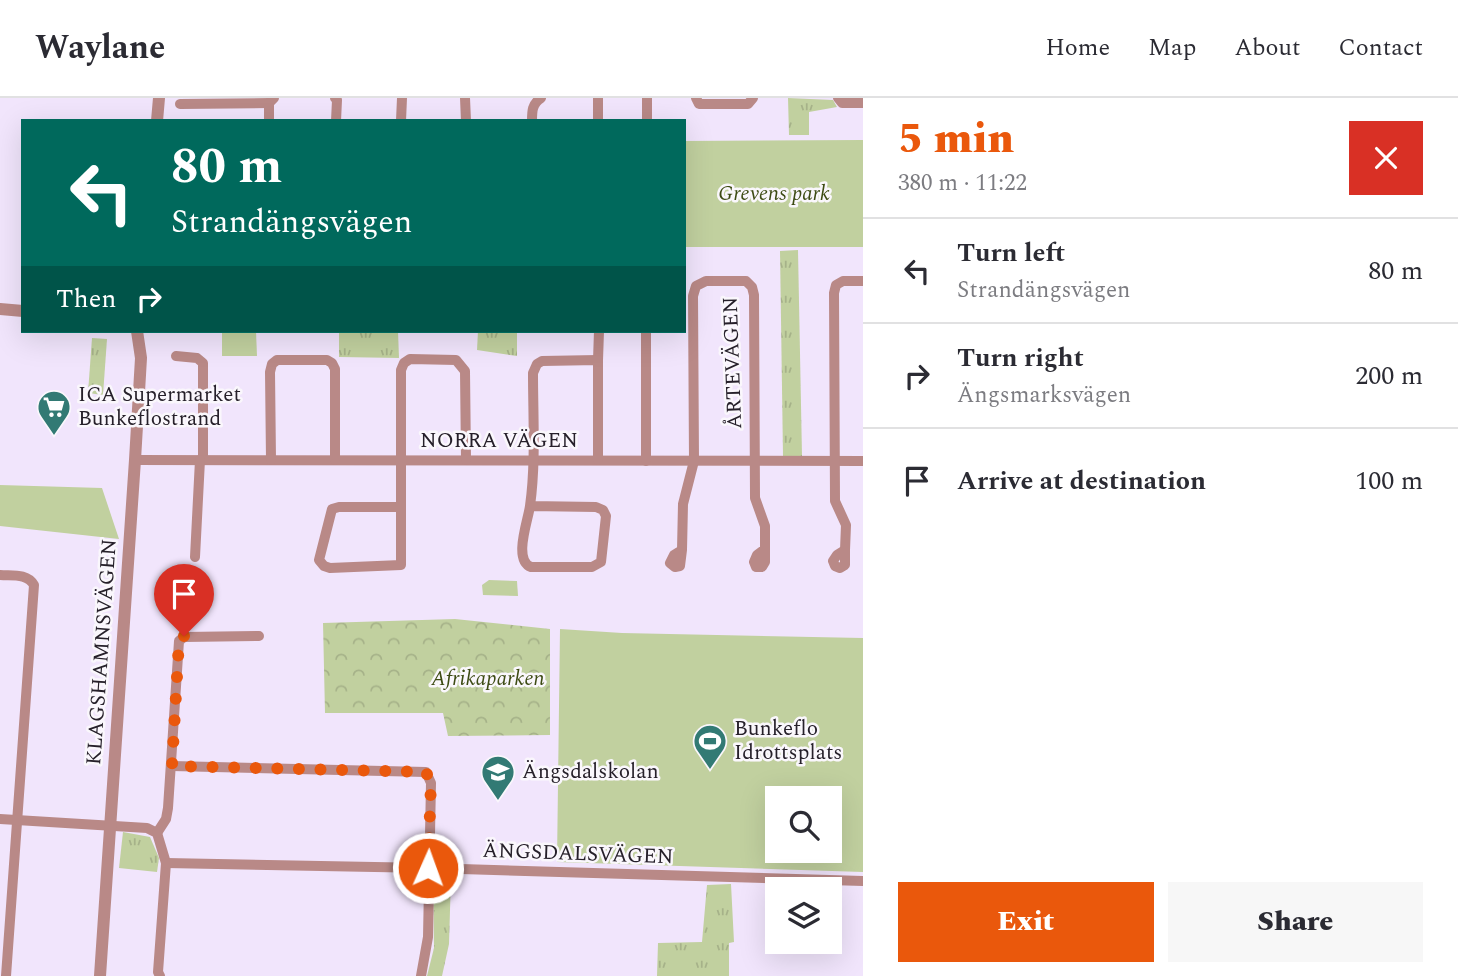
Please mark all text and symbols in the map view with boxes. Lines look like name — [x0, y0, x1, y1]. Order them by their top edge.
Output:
text: Waylane — [35, 23, 165, 73]
text: Home — [1045, 30, 1110, 66]
text: Map — [1148, 30, 1196, 66]
text: About — [1234, 30, 1300, 66]
text: Contact — [1338, 30, 1423, 66]
text: 5 min — [898, 108, 1014, 171]
button: close — [1349, 121, 1423, 195]
text: 80 m — [171, 130, 282, 205]
icon: left — [56, 147, 147, 238]
text: 380 m · 11:22 — [898, 166, 1027, 201]
park label: Grevens park — [718, 178, 830, 210]
text: Strandängsvägen — [171, 198, 412, 247]
text: Turn left — [957, 233, 1065, 273]
text: 80 m — [1368, 251, 1423, 291]
icon: left — [898, 252, 936, 290]
text: Strandängsvägen — [957, 273, 1130, 308]
text: Then — [56, 279, 116, 319]
icon: right — [130, 280, 168, 318]
street label: ÅRTEVÄGEN — [715, 296, 751, 430]
text: Turn right — [957, 338, 1084, 378]
text: 200 m — [1355, 356, 1423, 396]
icon: right — [898, 357, 936, 395]
text: Ängsmarksvägen — [957, 378, 1131, 413]
place label: ICA Supermarket Bunkeflostrand — [78, 379, 241, 435]
supermarket icon: ICA Supermarket Bunkeflostrand — [35, 388, 73, 437]
street label: NORRA VÄGEN — [420, 425, 578, 457]
text: Arrive at destination — [957, 461, 1206, 501]
text: 100 m — [1355, 461, 1423, 501]
icon: arrive — [898, 462, 936, 500]
street label: KLAGSHAMNSVÄGEN — [78, 538, 126, 766]
pin — [154, 564, 214, 636]
icon: arrive — [165, 575, 203, 613]
park label: Afrikaparken — [430, 663, 545, 695]
place label: Bunkeflo Idrottsplats — [734, 713, 842, 769]
sports icon: Bunkeflo Idrottsplats — [691, 722, 729, 771]
school or university icon: Ängsdalskolan — [479, 753, 517, 802]
place label: Ängsdalskolan — [522, 756, 659, 788]
map controls — [765, 786, 842, 954]
button: search — [765, 786, 842, 863]
position arrow — [391, 831, 465, 905]
street label: ÄNGSDALSVÄGEN — [482, 835, 674, 873]
button: layers — [765, 877, 842, 954]
button: Exit — [898, 882, 1154, 962]
button: Share — [1168, 882, 1423, 962]

